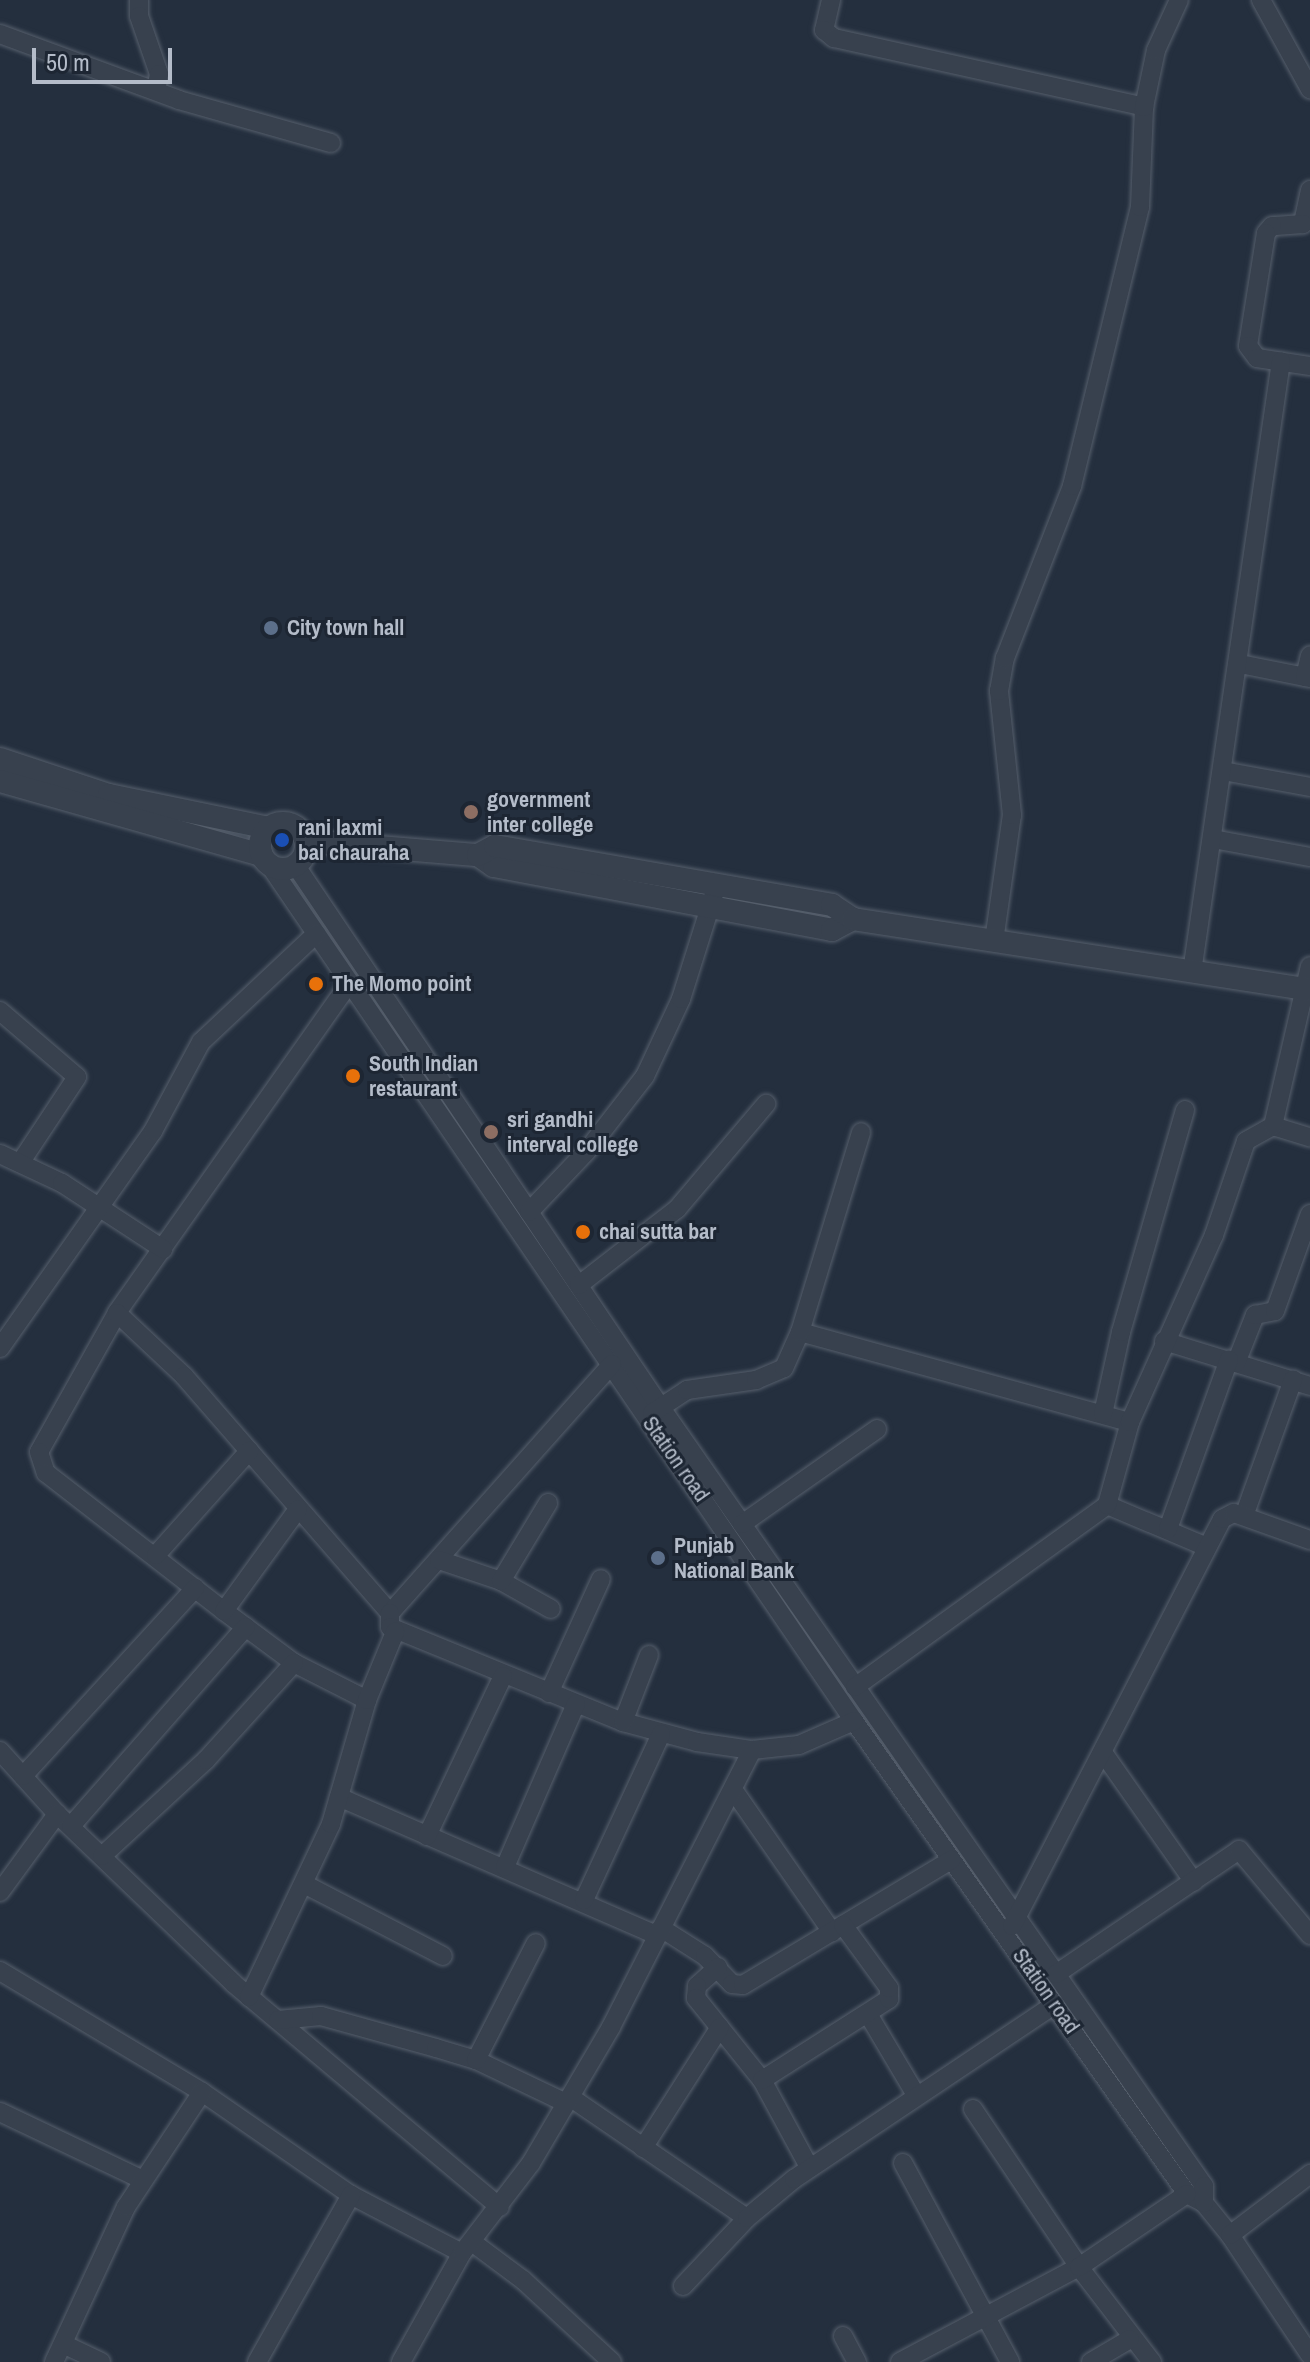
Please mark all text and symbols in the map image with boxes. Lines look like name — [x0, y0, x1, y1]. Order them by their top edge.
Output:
scale bar — [36, 32, 176, 82]
text: 50 m — [46, 46, 90, 78]
place label: City town hall — [287, 615, 404, 641]
marker: City town hall — [262, 619, 280, 637]
place label: government inter college — [487, 786, 593, 838]
marker: government inter college — [462, 803, 480, 821]
place label: rani laxmi bai chauraha — [298, 814, 409, 866]
marker: rani laxmi bai chauraha — [273, 831, 291, 849]
place label: The Momo point — [332, 971, 471, 997]
marker: The Momo point — [307, 975, 325, 993]
place label: South Indian restaurant — [369, 1050, 478, 1102]
marker: South Indian restaurant — [344, 1067, 362, 1085]
place label: sri gandhi interval college — [507, 1106, 638, 1158]
marker: sri gandhi interval college — [482, 1123, 500, 1141]
place label: chai sutta bar — [599, 1219, 716, 1245]
marker: chai sutta bar — [574, 1223, 592, 1241]
street label: Station road — [637, 1411, 715, 1507]
place label: Punjab National Bank — [674, 1532, 794, 1584]
marker: Punjab National Bank — [649, 1549, 667, 1567]
street label: Station road — [1007, 1943, 1085, 2039]

